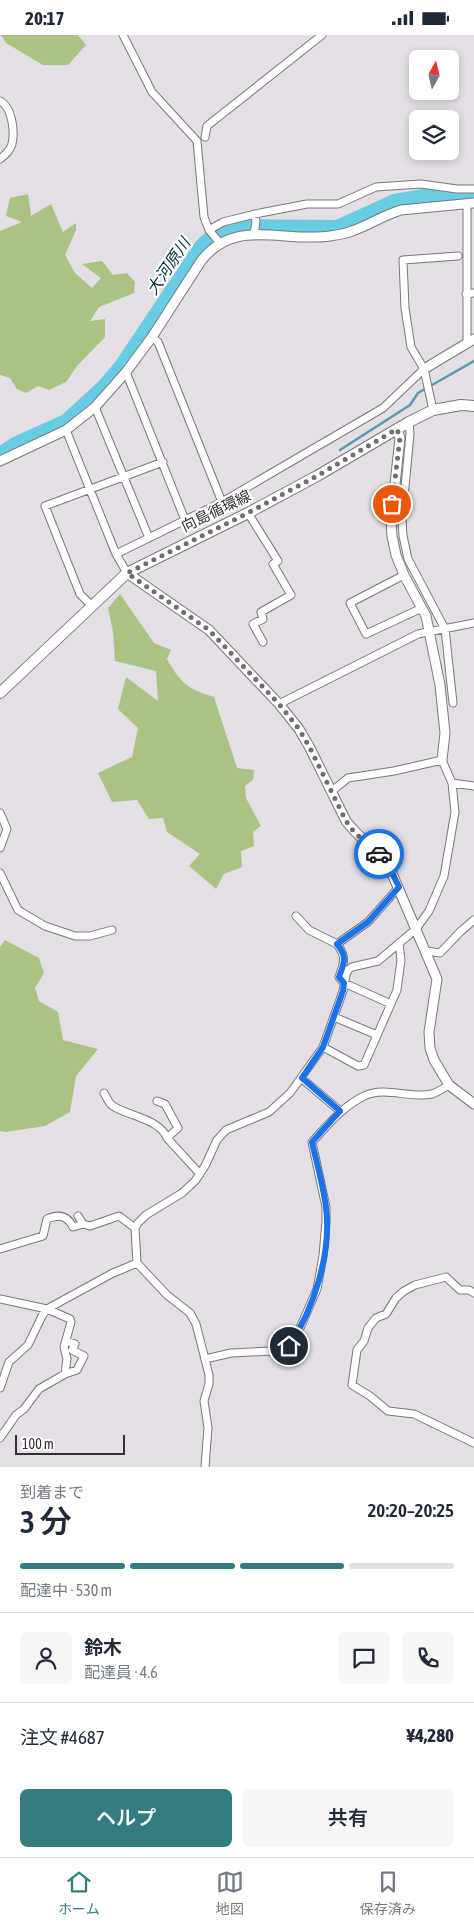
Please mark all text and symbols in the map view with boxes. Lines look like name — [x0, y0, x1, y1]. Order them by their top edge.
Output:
text: 20:17 — [25, 7, 64, 29]
north arrow — [409, 50, 459, 100]
map controls — [409, 50, 459, 160]
button: layers — [409, 110, 459, 160]
water label: 大河原川 — [143, 233, 194, 298]
pin — [371, 483, 413, 525]
street label: 向島循環線 — [178, 486, 253, 535]
icon: bag — [378, 490, 406, 518]
courier — [354, 829, 404, 879]
icon: car — [365, 840, 393, 868]
pin — [268, 1325, 310, 1367]
icon: home — [275, 1332, 303, 1360]
scale bar — [15, 1432, 125, 1455]
text: 100 m — [22, 1436, 54, 1452]
text: 到着まで — [20, 1483, 84, 1501]
text: 20:20–20:25 — [367, 1499, 454, 1521]
text: 3 分 — [20, 1503, 71, 1540]
text: 配達中 · 530 m — [20, 1581, 112, 1599]
button: person — [20, 1632, 72, 1684]
button: chat — [338, 1632, 390, 1684]
button: phone — [402, 1632, 454, 1684]
text: 鈴木 — [84, 1636, 122, 1658]
text: 配達員 · 4.6 — [84, 1663, 158, 1681]
text: ¥4,280 — [406, 1724, 454, 1746]
text: 注文 #4687 — [20, 1726, 105, 1748]
button: ヘルプ — [20, 1789, 232, 1847]
button: 共有 — [242, 1789, 454, 1847]
tab: ホーム — [58, 1868, 100, 1918]
tab: 地図 — [216, 1868, 244, 1918]
tab: 保存済み — [360, 1868, 416, 1918]

